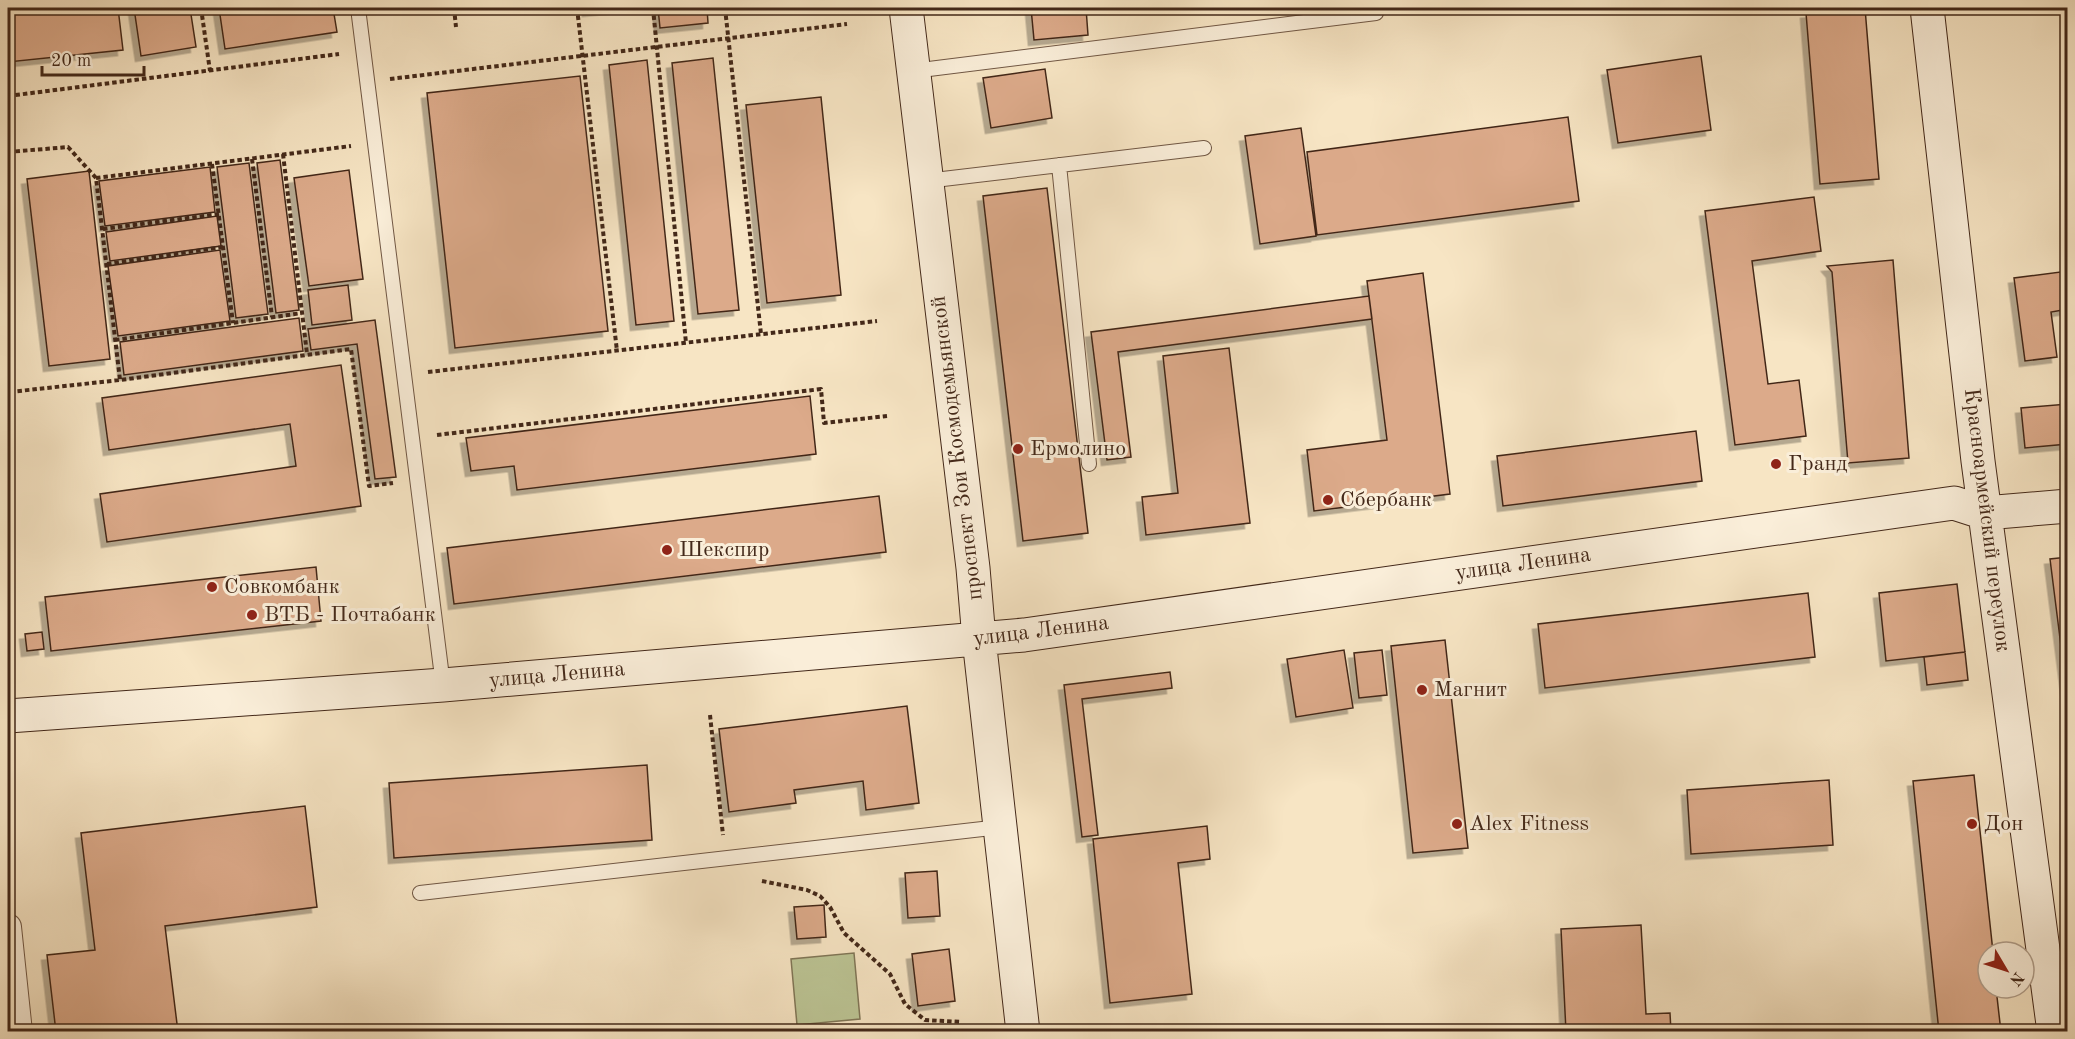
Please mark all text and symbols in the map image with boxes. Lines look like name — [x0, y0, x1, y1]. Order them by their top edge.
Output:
scale bar — [42, 39, 144, 77]
text: 20 m — [51, 52, 91, 70]
street label: проспект Зои Космодемьянской — [927, 295, 987, 601]
street label: Красноармейский переулок — [1960, 387, 2014, 653]
place label: Ермолино — [1030, 438, 1126, 460]
marker: Ермолино — [1011, 442, 1025, 456]
place label: Гранд — [1788, 453, 1848, 475]
marker: Гранд — [1769, 457, 1783, 471]
place label: Сбербанк — [1340, 489, 1432, 511]
marker: Сбербанк — [1321, 493, 1335, 507]
place label: Шекспир — [679, 539, 769, 561]
marker: Шекспир — [660, 543, 674, 557]
street label: улица Ленина — [1454, 544, 1592, 584]
place label: Совкомбанк — [224, 576, 340, 598]
marker: Совкомбанк — [205, 580, 219, 594]
place label: ВТБ - Почтабанк — [264, 604, 436, 626]
marker: ВТБ - Почтабанк — [245, 608, 259, 622]
street label: улица Ленина — [972, 612, 1110, 650]
street label: улица Ленина — [488, 658, 626, 692]
place label: Магнит — [1434, 679, 1507, 701]
marker: Магнит — [1415, 683, 1429, 697]
place label: Alex Fitness — [1469, 813, 1589, 835]
place label: Дон — [1984, 813, 2023, 835]
marker: Alex Fitness — [1450, 817, 1464, 831]
marker: Дон — [1965, 817, 1979, 831]
north arrow — [1976, 940, 2036, 1000]
text: N — [2006, 968, 2026, 989]

